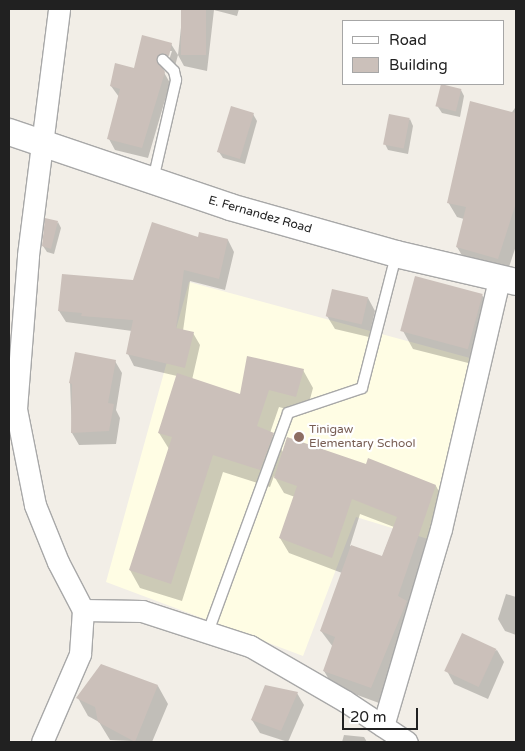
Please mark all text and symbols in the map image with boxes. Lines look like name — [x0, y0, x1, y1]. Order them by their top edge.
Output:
legend — [342, 20, 505, 85]
text: Road — [389, 31, 427, 49]
text: Building — [389, 56, 448, 74]
street label: E. Fernandez Road — [207, 193, 313, 237]
place label: Tinigaw Elementary School — [309, 423, 416, 451]
marker: Tinigaw Elementary School — [293, 431, 305, 443]
scale bar — [345, 698, 421, 730]
text: 20 m — [350, 708, 387, 726]

